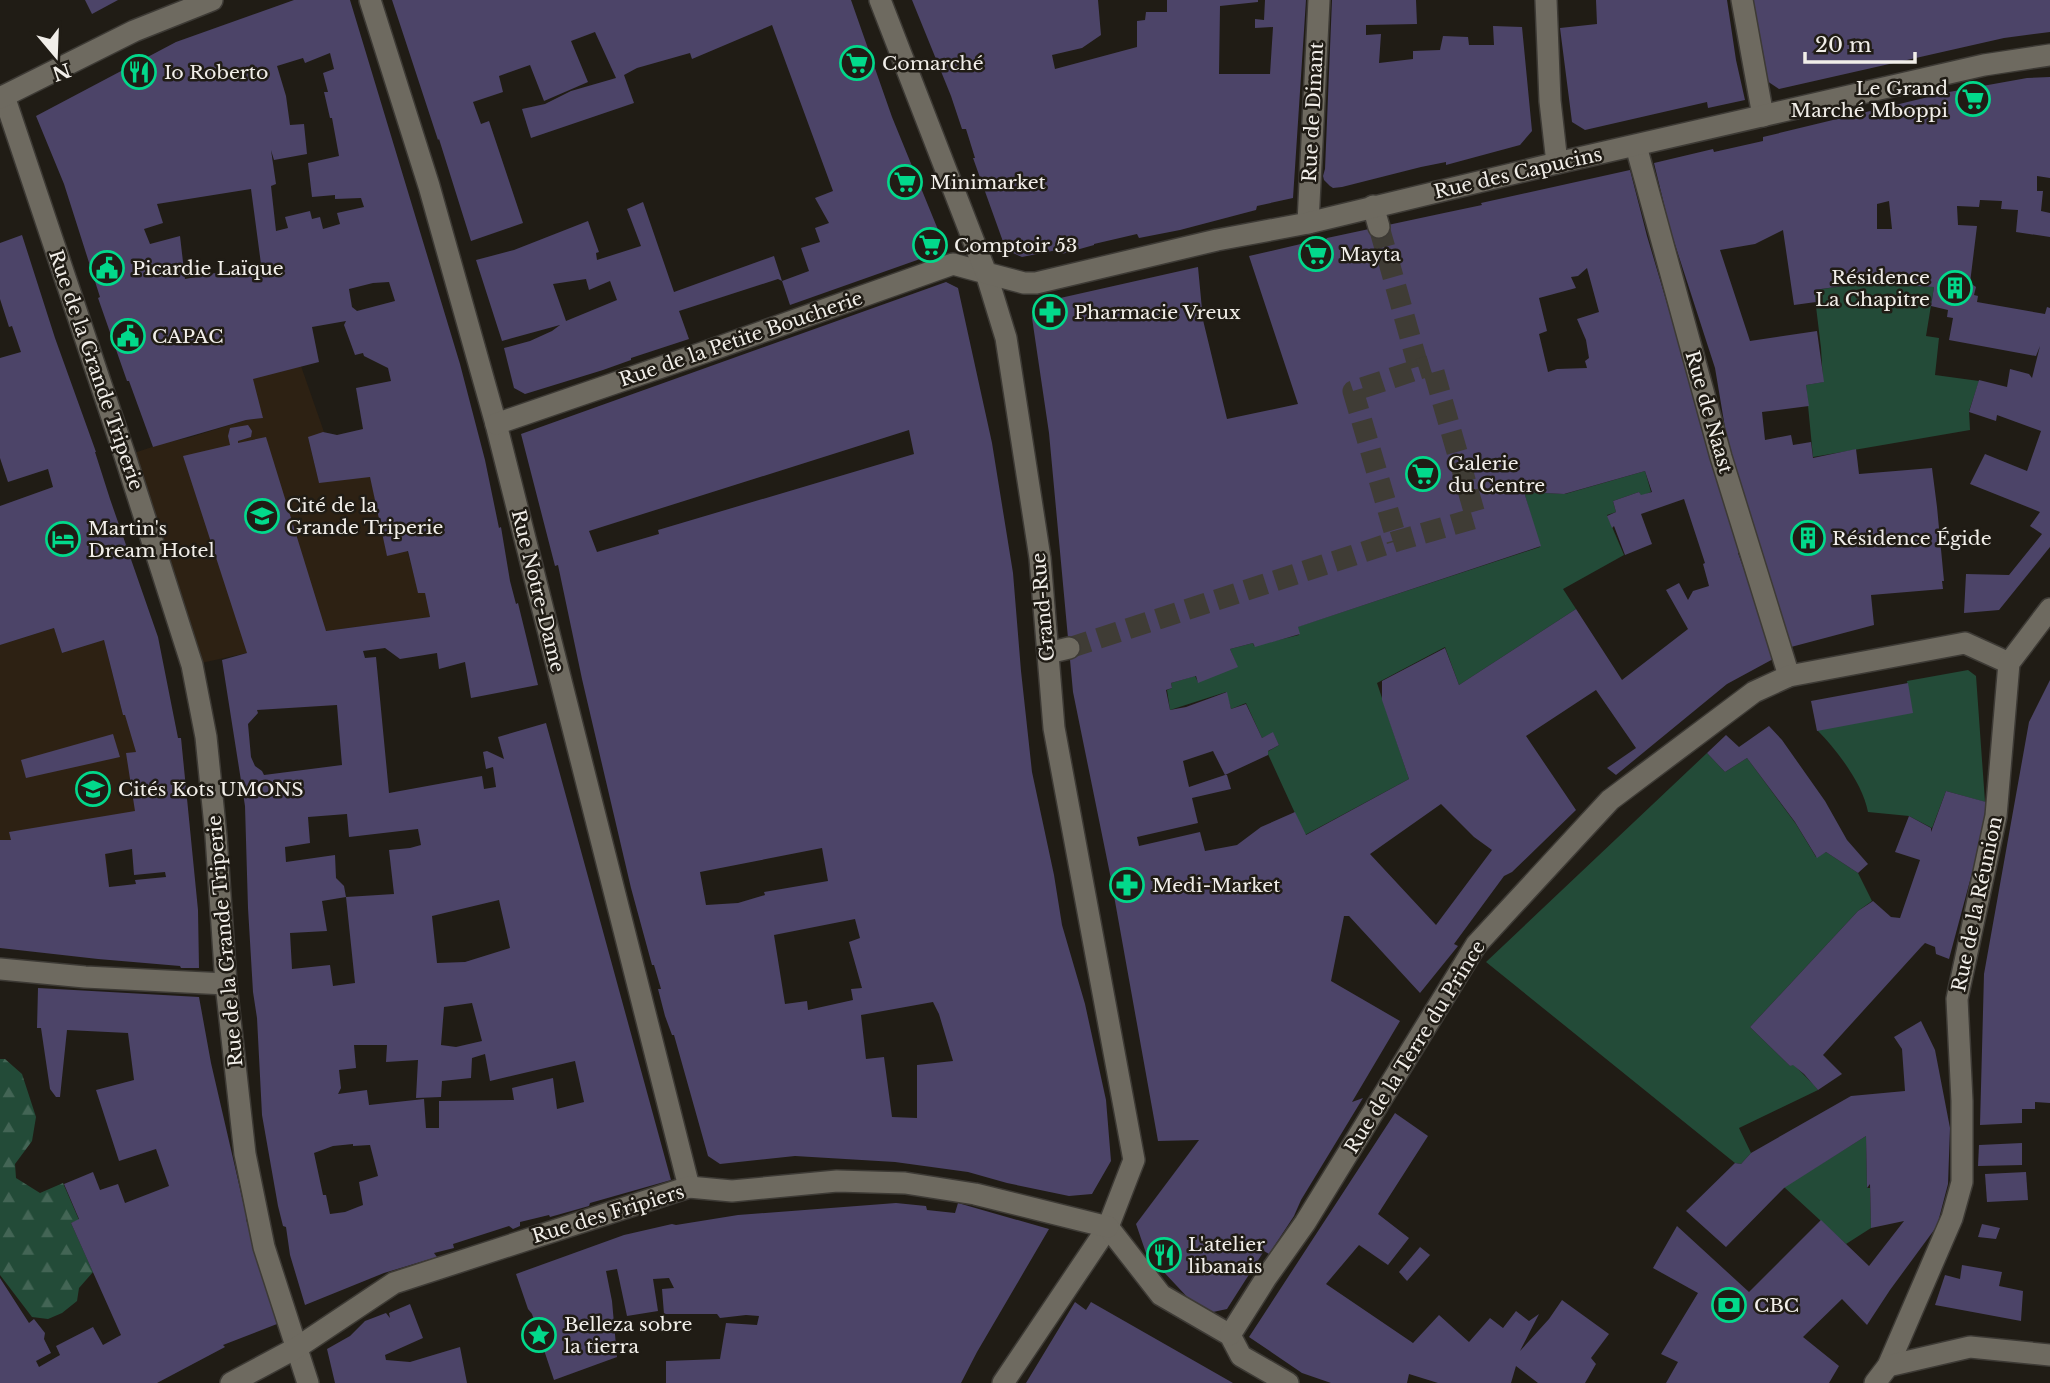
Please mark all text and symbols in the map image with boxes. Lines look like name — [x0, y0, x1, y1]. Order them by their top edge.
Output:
north arrow — [21, 21, 91, 91]
scale bar — [1805, 21, 1915, 65]
text: 20 m — [1815, 32, 1872, 58]
street label: Rue de Dinant — [1298, 40, 1328, 183]
supermarket icon: Comarché — [838, 44, 876, 82]
place label: Comarché — [882, 52, 984, 75]
restaurant icon: Io Roberto — [120, 53, 158, 91]
text: N — [49, 58, 74, 85]
place label: Io Roberto — [164, 61, 268, 84]
place label: Le Grand Marché Mboppi — [1790, 77, 1949, 122]
supermarket icon: Le Grand Marché Mboppi — [1954, 80, 1992, 118]
street label: Rue des Capucins — [1432, 142, 1604, 204]
supermarket icon: Minimarket — [886, 163, 924, 201]
place label: Minimarket — [930, 171, 1047, 194]
supermarket icon: Comptoir 53 — [911, 226, 949, 264]
place label: Comptoir 53 — [954, 234, 1078, 257]
supermarket icon: Mayta — [1297, 235, 1335, 273]
place label: Mayta — [1340, 243, 1401, 266]
street label: Rue de la Grande Triperie — [44, 247, 148, 493]
public building icon: Picardie Laïque — [88, 249, 126, 287]
place label: Picardie Laïque — [132, 257, 284, 280]
place label: Résidence La Chapitre — [1815, 266, 1930, 311]
building icon: Résidence La Chapitre — [1936, 269, 1974, 307]
street label: Rue de la Petite Boucherie — [616, 286, 866, 392]
pharmacy icon: Pharmacie Vreux — [1031, 293, 1069, 331]
place label: Pharmacie Vreux — [1074, 301, 1241, 324]
public building icon: CAPAC — [109, 317, 147, 355]
place label: CAPAC — [152, 325, 223, 348]
street label: Rue de Naast — [1681, 348, 1738, 477]
place label: Galerie du Centre — [1448, 452, 1545, 497]
supermarket icon: Galerie du Centre — [1404, 455, 1442, 493]
place label: Cité de la Grande Triperie — [286, 494, 443, 539]
school or university icon: Cité de la Grande Triperie — [243, 497, 281, 535]
street label: Rue Notre-Dame — [507, 507, 569, 675]
place label: Martin's Dream Hotel — [88, 517, 215, 562]
building icon: Résidence Égide — [1789, 519, 1827, 557]
hotel icon: Martin's Dream Hotel — [44, 520, 82, 558]
place label: Résidence Égide — [1832, 527, 1992, 550]
street label: Grand-Rue — [1027, 552, 1059, 662]
school or university icon: Cités Kots UMONS — [74, 770, 112, 808]
place label: Cités Kots UMONS — [118, 778, 304, 801]
street label: Rue de la Grande Triperie — [203, 814, 247, 1068]
street label: Rue de la Réunion — [1947, 814, 2007, 994]
pharmacy icon: Medi-Market — [1108, 866, 1146, 904]
place label: Medi-Market — [1152, 874, 1281, 897]
street label: Rue de la Terre du Prince — [1340, 936, 1490, 1158]
street label: Rue des Fripiers — [529, 1180, 687, 1248]
place label: L'atelier libanais — [1188, 1233, 1265, 1278]
restaurant icon: L'atelier libanais — [1145, 1236, 1183, 1274]
bank icon: CBC — [1710, 1286, 1748, 1324]
place label: CBC — [1754, 1294, 1799, 1317]
place label: Belleza sobre la tierra — [564, 1313, 692, 1358]
place icon: Belleza sobre la tierra — [520, 1316, 558, 1354]

